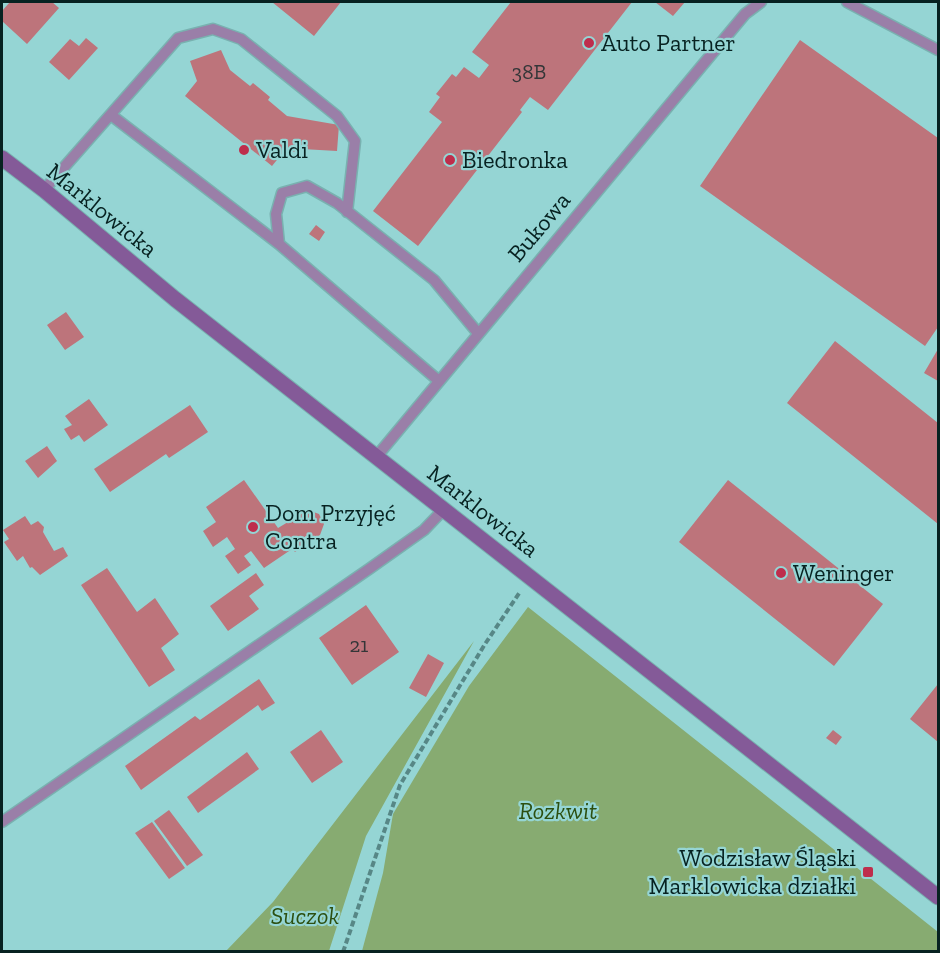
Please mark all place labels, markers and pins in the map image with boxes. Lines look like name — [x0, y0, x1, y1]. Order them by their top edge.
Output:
place label: Auto Partner — [601, 28, 736, 57]
marker: Auto Partner — [582, 36, 596, 50]
place label: Valdi — [255, 135, 308, 164]
marker: Valdi — [237, 143, 251, 157]
place label: Biedronka — [462, 145, 568, 174]
marker: Biedronka — [443, 153, 457, 167]
place label: Dom Przyjęć Contra — [265, 498, 396, 555]
marker: Dom Przyjęć Contra — [246, 520, 260, 534]
place label: Weninger — [793, 558, 894, 587]
marker: Weninger — [774, 566, 788, 580]
place label: Wodzisław Śląski Marklowicka działki — [649, 843, 856, 900]
marker: Wodzisław Śląski Marklowicka działki — [861, 865, 875, 879]

